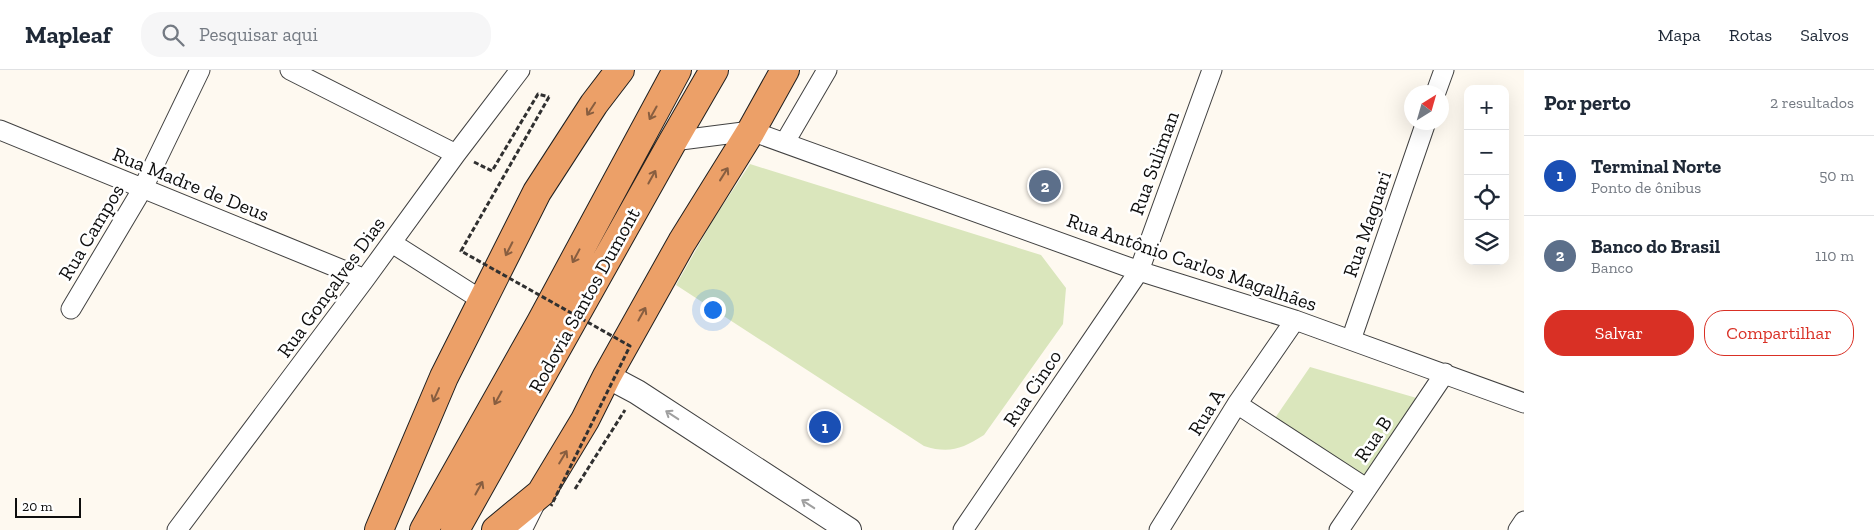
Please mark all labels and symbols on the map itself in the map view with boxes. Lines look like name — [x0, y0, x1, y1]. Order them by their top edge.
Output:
north arrow — [1404, 85, 1449, 130]
one-way arrow — [585, 102, 595, 116]
one-way arrow — [648, 105, 658, 119]
street label: Rua Suliman — [1124, 107, 1184, 218]
street label: Rua Madre de Deus — [109, 142, 273, 226]
pin: 2 — [1029, 167, 1061, 205]
street label: Rua Maguari — [1338, 167, 1396, 280]
one-way arrow — [720, 168, 730, 182]
one-way arrow — [647, 170, 657, 185]
street label: Rua Campos — [53, 180, 129, 284]
street label: Rodovia Santos Dumont — [523, 203, 645, 397]
street label: Rua Antônio Carlos Magalhães — [1064, 208, 1320, 316]
street label: Rua Gonçalves Dias — [272, 212, 390, 362]
one-way arrow — [503, 241, 513, 256]
one-way arrow — [571, 248, 581, 263]
your location — [700, 297, 726, 323]
one-way arrow — [637, 308, 647, 322]
street label: Rua Cinco — [998, 345, 1066, 431]
street label: Rua A — [1183, 384, 1230, 440]
one-way arrow — [431, 387, 441, 402]
one-way arrow — [493, 391, 503, 406]
pin: 1 — [809, 408, 841, 446]
one-way arrow — [665, 410, 679, 420]
street label: Rua B — [1349, 412, 1397, 466]
one-way arrow — [559, 450, 569, 464]
one-way arrow — [475, 481, 485, 495]
scale bar — [15, 495, 81, 518]
one-way arrow — [802, 498, 816, 508]

